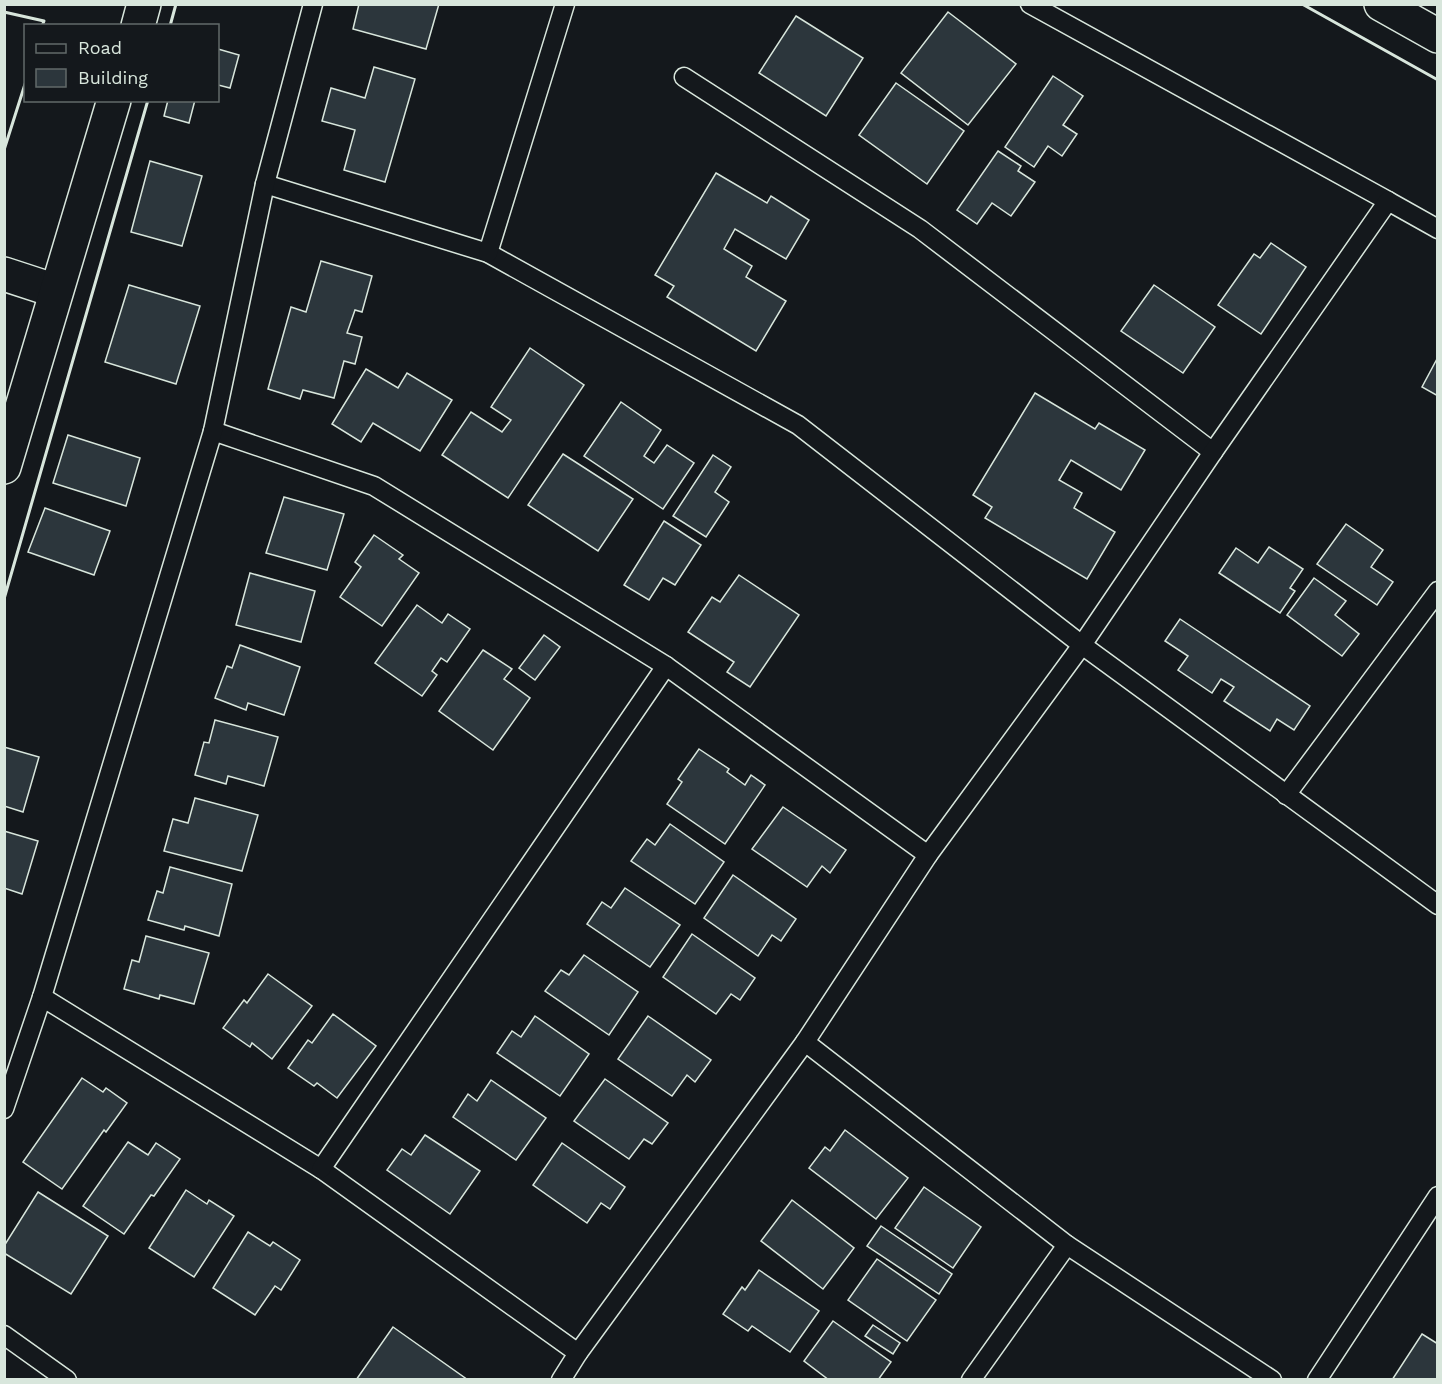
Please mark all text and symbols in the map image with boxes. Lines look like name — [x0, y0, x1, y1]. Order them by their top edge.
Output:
legend — [24, 24, 219, 102]
text: Road — [78, 37, 122, 58]
text: Building — [78, 67, 148, 88]

